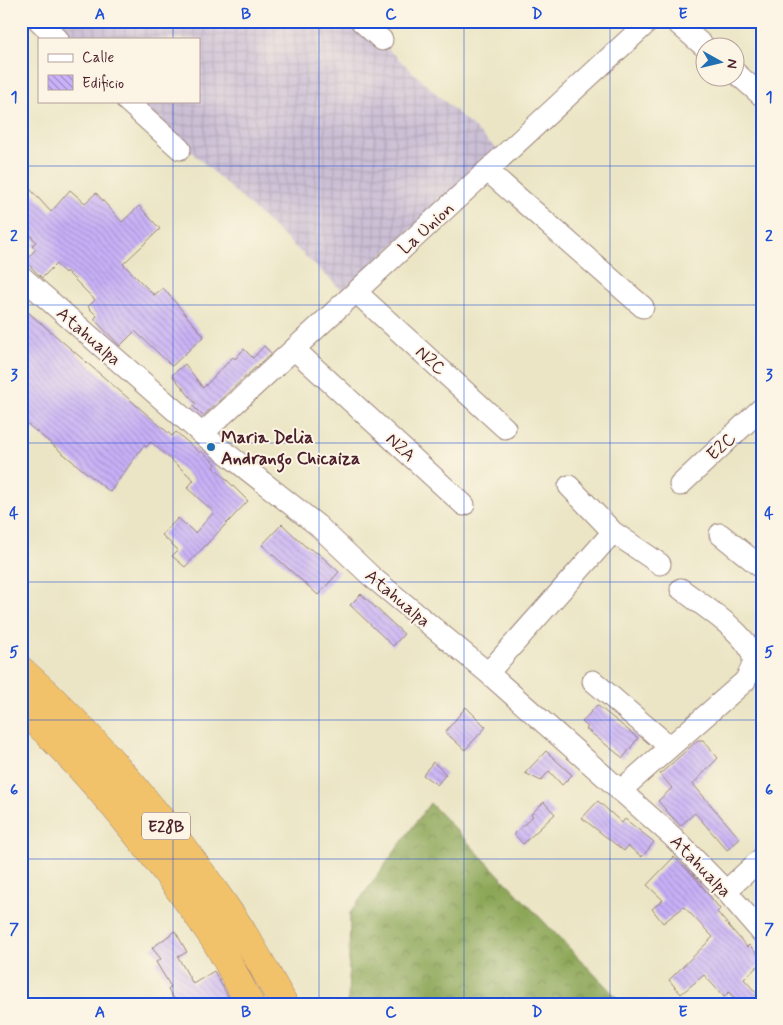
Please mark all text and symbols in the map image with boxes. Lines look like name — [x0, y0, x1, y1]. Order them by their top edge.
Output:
text: A — [95, 4, 105, 25]
text: B — [241, 4, 251, 25]
text: C — [385, 4, 397, 25]
text: D — [531, 4, 543, 25]
text: E — [678, 4, 688, 25]
legend — [38, 38, 200, 102]
north arrow — [696, 38, 746, 88]
text: Calle — [82, 48, 114, 68]
text: N — [722, 58, 741, 70]
text: Edificio — [82, 74, 124, 94]
text: 1 — [10, 87, 18, 108]
text: 1 — [765, 87, 773, 108]
street label: La Union — [393, 197, 460, 260]
text: 2 — [10, 226, 18, 247]
text: 2 — [765, 226, 773, 247]
street label: Atahualpa — [51, 302, 126, 372]
street label: N2C — [410, 341, 451, 381]
text: 3 — [10, 365, 18, 386]
text: 3 — [765, 365, 773, 386]
place label: Maria Delia Andrango Chicaiza — [221, 426, 360, 473]
street label: E2C — [702, 427, 742, 466]
street label: N2A — [380, 428, 420, 468]
marker: Maria Delia Andrango Chicaiza — [205, 441, 217, 453]
text: 4 — [9, 503, 19, 524]
text: 4 — [764, 503, 774, 524]
street label: Atahualpa — [360, 564, 435, 633]
text: 5 — [9, 642, 19, 663]
text: 5 — [764, 642, 774, 663]
text: 6 — [10, 780, 18, 801]
text: 6 — [765, 780, 773, 801]
road number: E28B — [142, 812, 190, 839]
street label: Atahualpa — [664, 830, 736, 903]
text: 7 — [9, 919, 19, 940]
text: 7 — [764, 919, 774, 940]
text: A — [95, 1002, 105, 1023]
text: B — [241, 1002, 251, 1023]
text: C — [385, 1002, 397, 1023]
text: D — [531, 1002, 543, 1023]
text: E — [678, 1002, 688, 1023]

